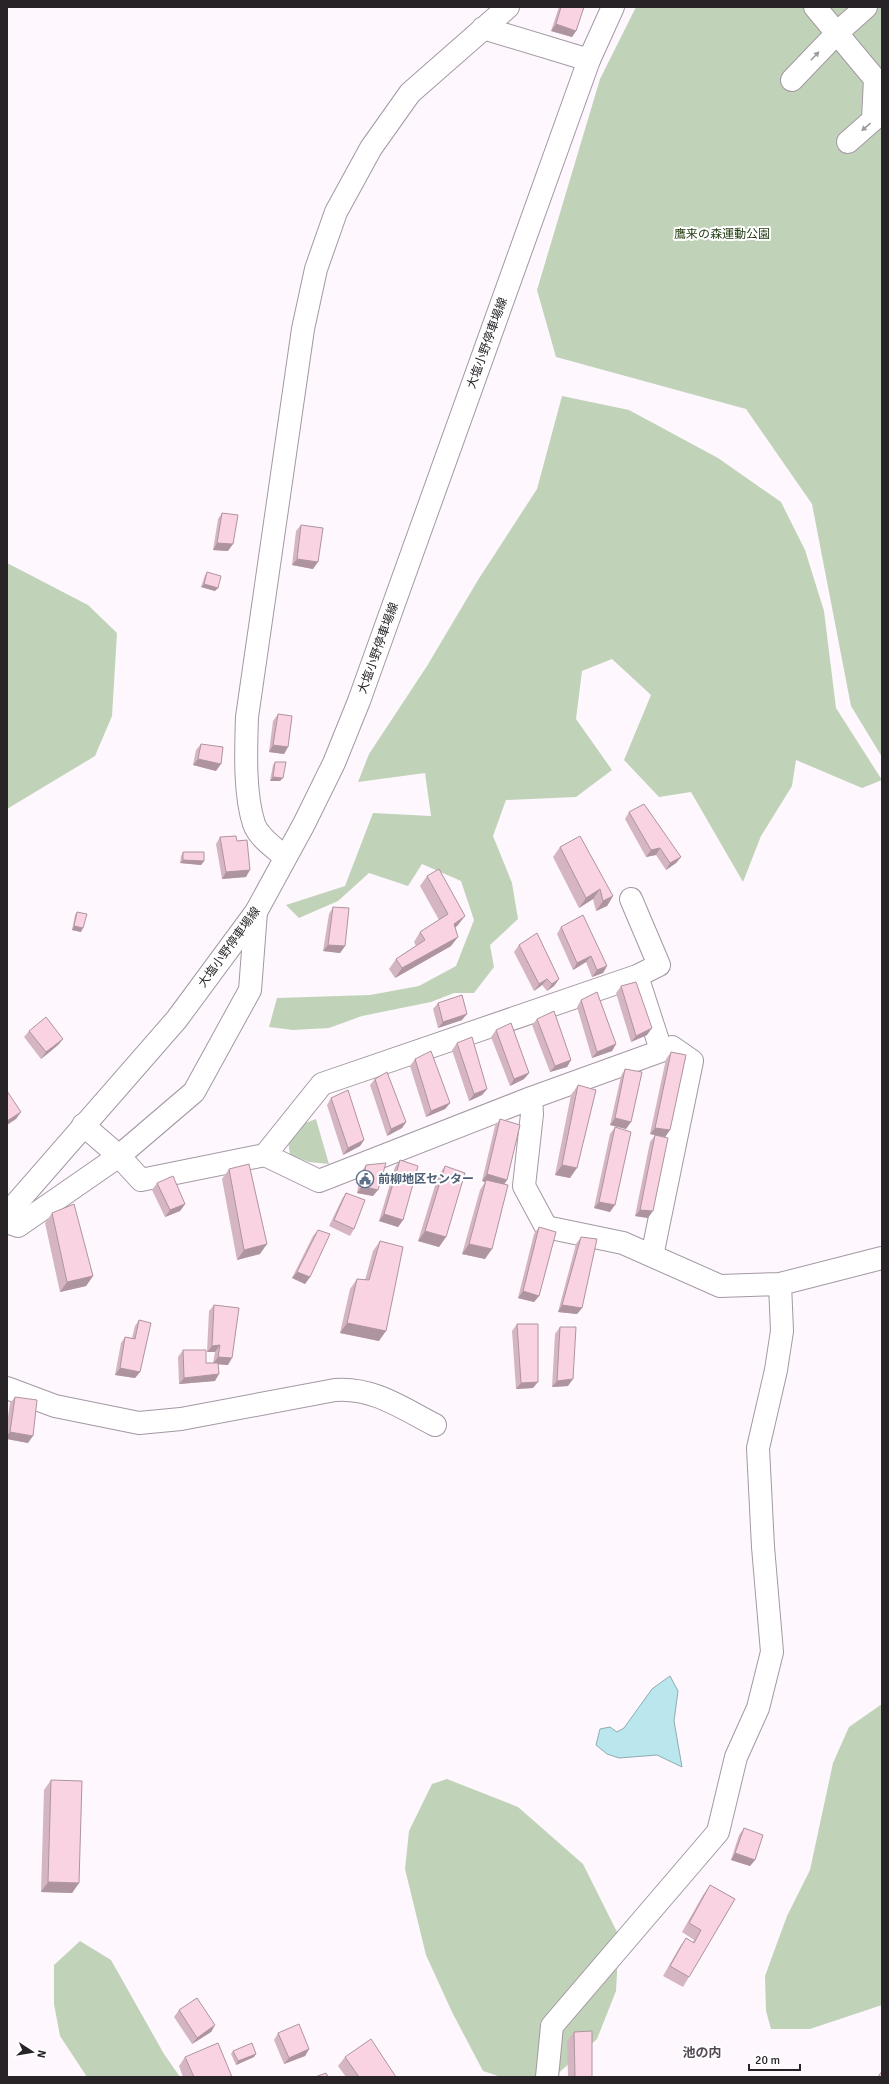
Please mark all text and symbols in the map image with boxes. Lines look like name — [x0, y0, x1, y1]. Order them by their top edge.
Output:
one-way arrow — [810, 51, 820, 61]
one-way arrow — [861, 122, 871, 131]
park label: 鷹来の森運動公園 — [674, 227, 770, 242]
street label: 大塩小野停車場線 — [464, 295, 511, 391]
street label: 大塩小野停車場線 — [355, 600, 402, 696]
street label: 大塩小野停車場線 — [195, 904, 264, 991]
public building icon: 前柳地区センター — [355, 1169, 375, 1189]
place label: 前柳地区センター — [378, 1172, 474, 1187]
north arrow — [12, 2032, 52, 2072]
district label: 池の内 — [682, 2045, 722, 2061]
scale bar — [749, 2046, 800, 2072]
text: N — [34, 2049, 48, 2059]
text: 20 m — [755, 2053, 780, 2068]

